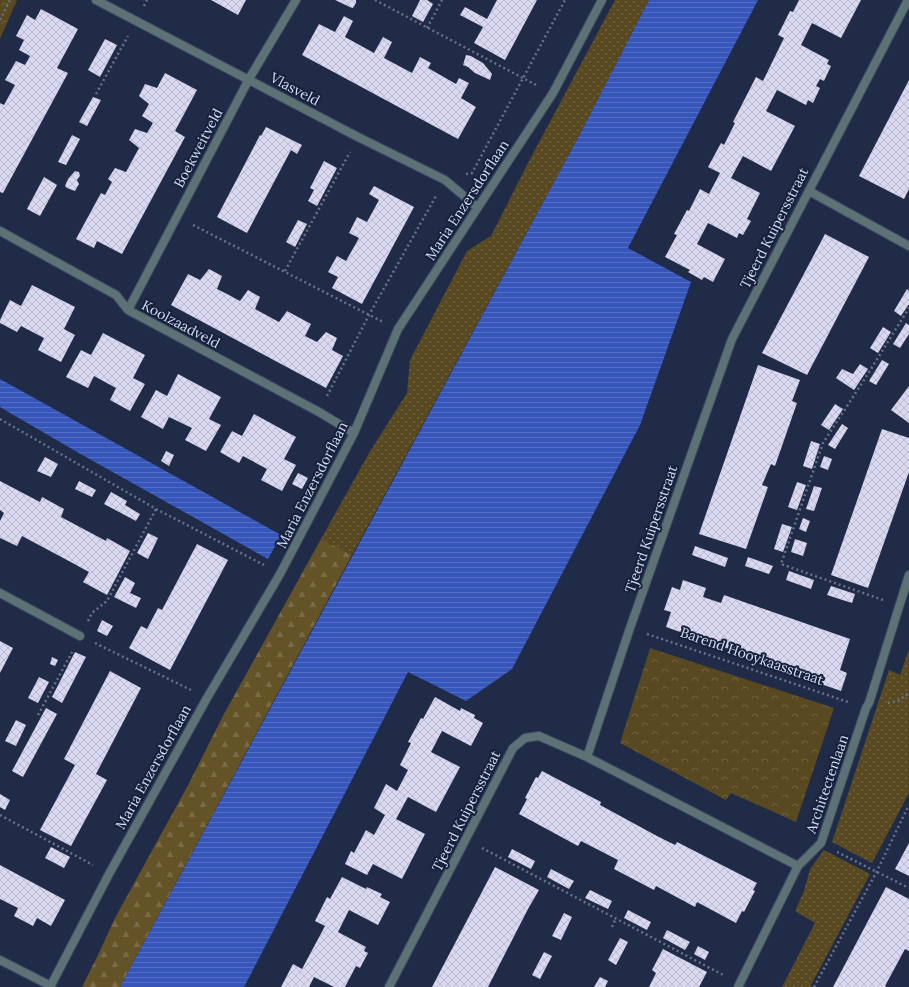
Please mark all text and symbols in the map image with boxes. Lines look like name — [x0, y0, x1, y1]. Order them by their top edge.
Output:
street label: Vlasveld — [266, 68, 323, 110]
street label: Boekweitveld — [170, 105, 226, 191]
street label: Maria Enzersdorflaan — [421, 136, 513, 264]
street label: Tjeerd Kuipersstraat — [736, 164, 813, 292]
street label: Koolzaadveld — [139, 296, 223, 352]
street label: Maria Enzersdorflaan — [272, 418, 352, 551]
street label: Tjeerd Kuipersstraat — [621, 462, 681, 595]
street label: Barend Hooykaasstraat — [678, 623, 827, 689]
street label: Maria Enzersdorflaan — [111, 701, 195, 833]
street label: Architectenlaan — [801, 732, 852, 837]
street label: Tjeerd Kuipersstraat — [428, 747, 505, 875]

